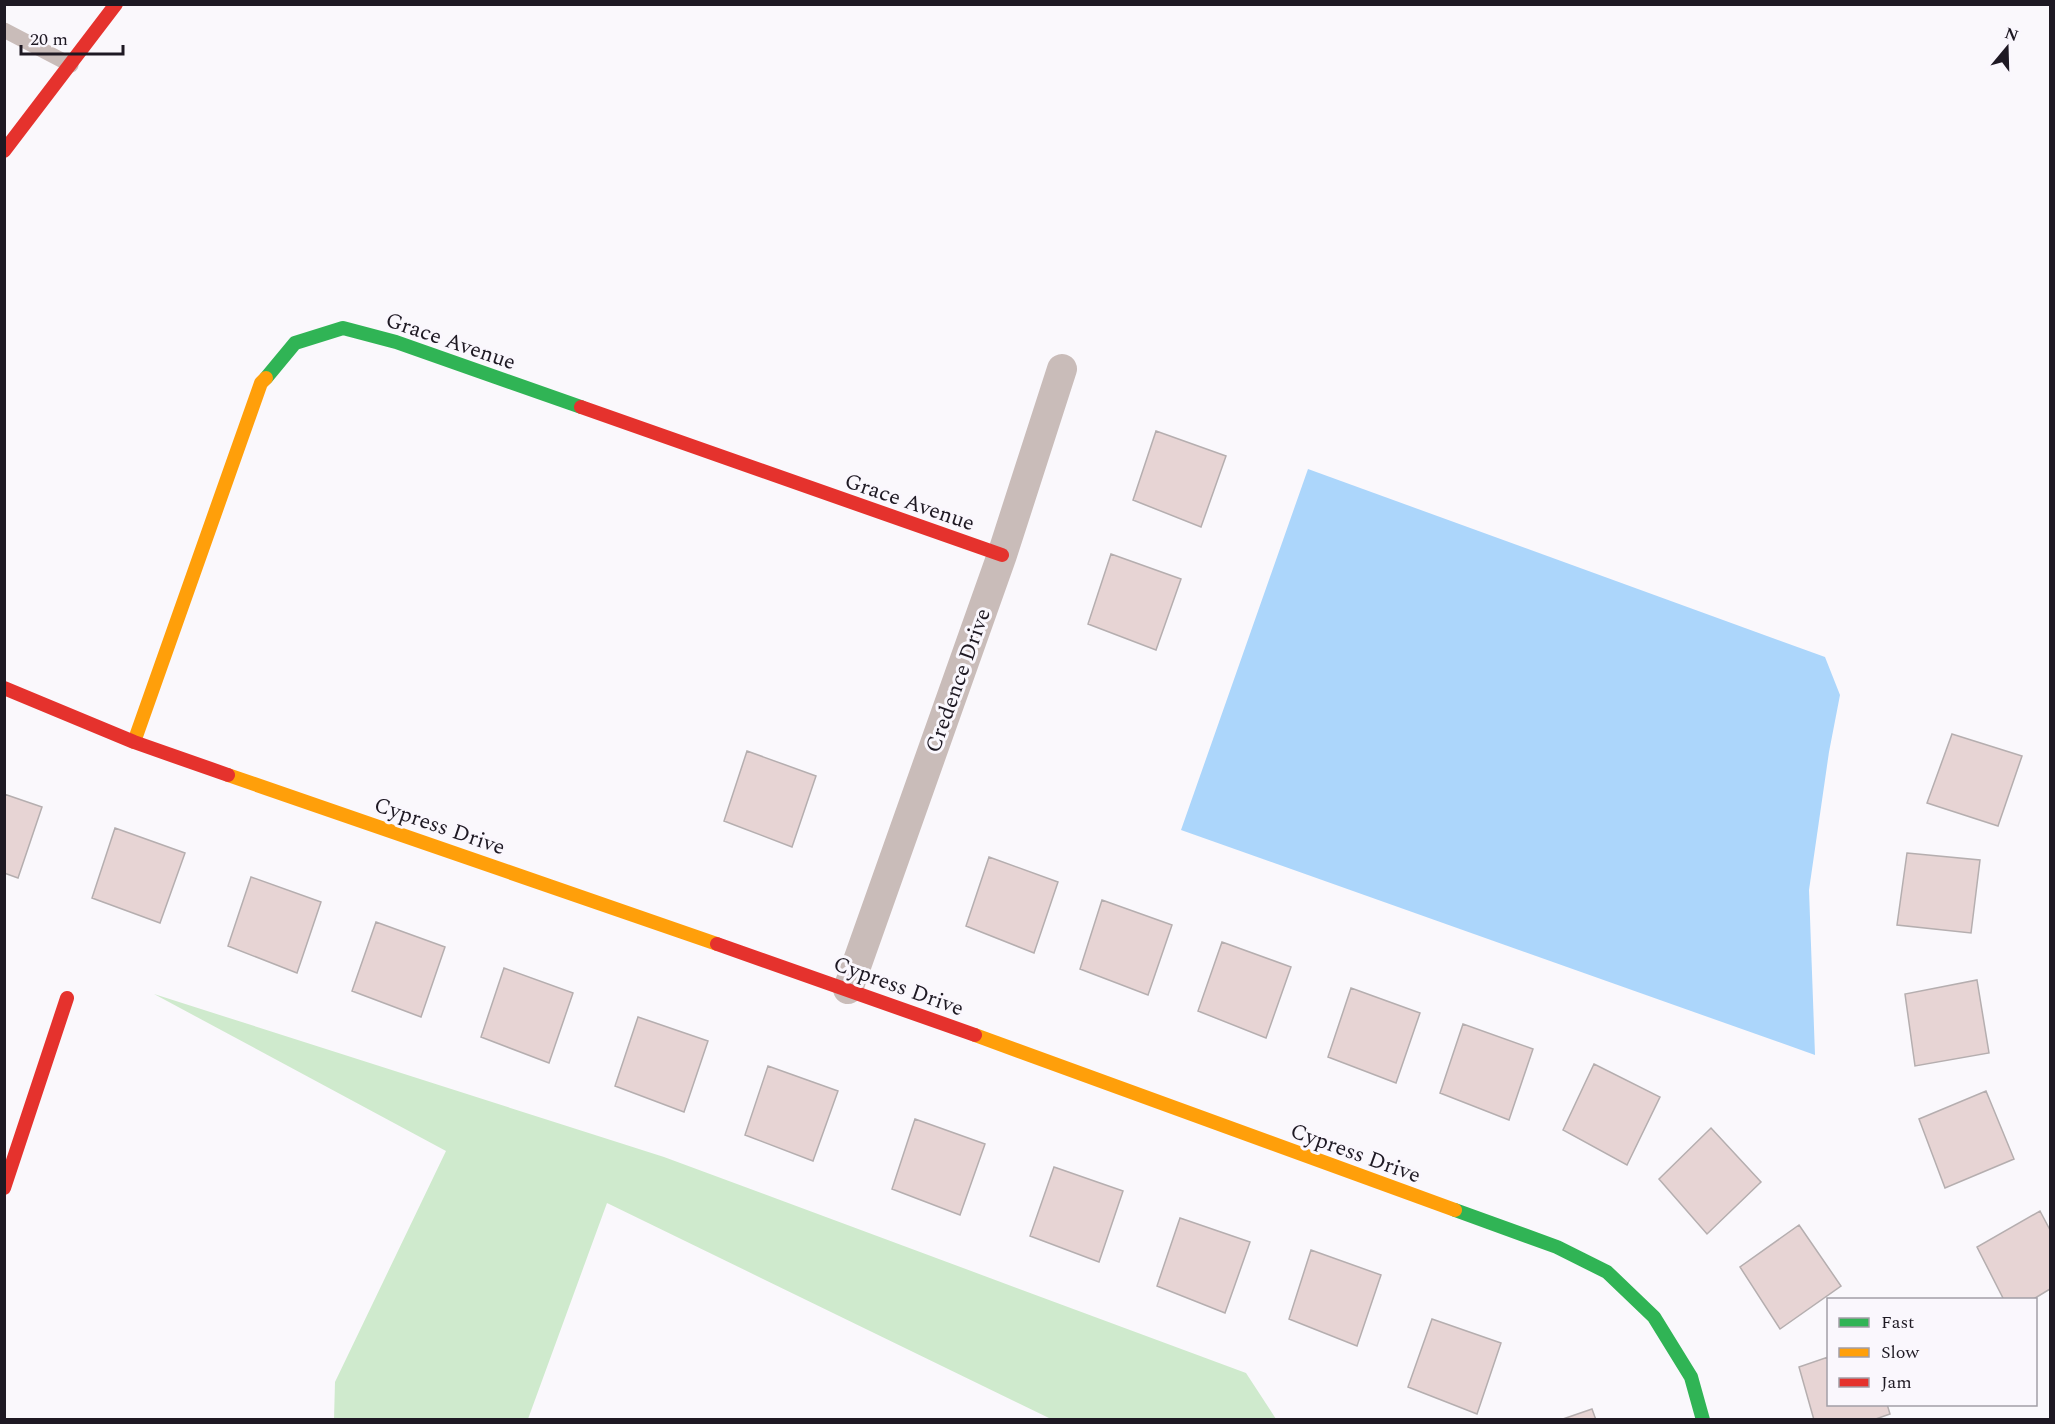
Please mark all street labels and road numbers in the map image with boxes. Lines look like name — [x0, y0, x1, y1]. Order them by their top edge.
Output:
street label: Grace Avenue — [381, 304, 520, 379]
street label: Grace Avenue — [840, 465, 979, 540]
street label: Credence Drive — [917, 604, 1000, 757]
street label: Cypress Drive — [370, 789, 509, 864]
street label: Cypress Drive — [829, 948, 968, 1025]
street label: Cypress Drive — [1286, 1115, 1425, 1192]

